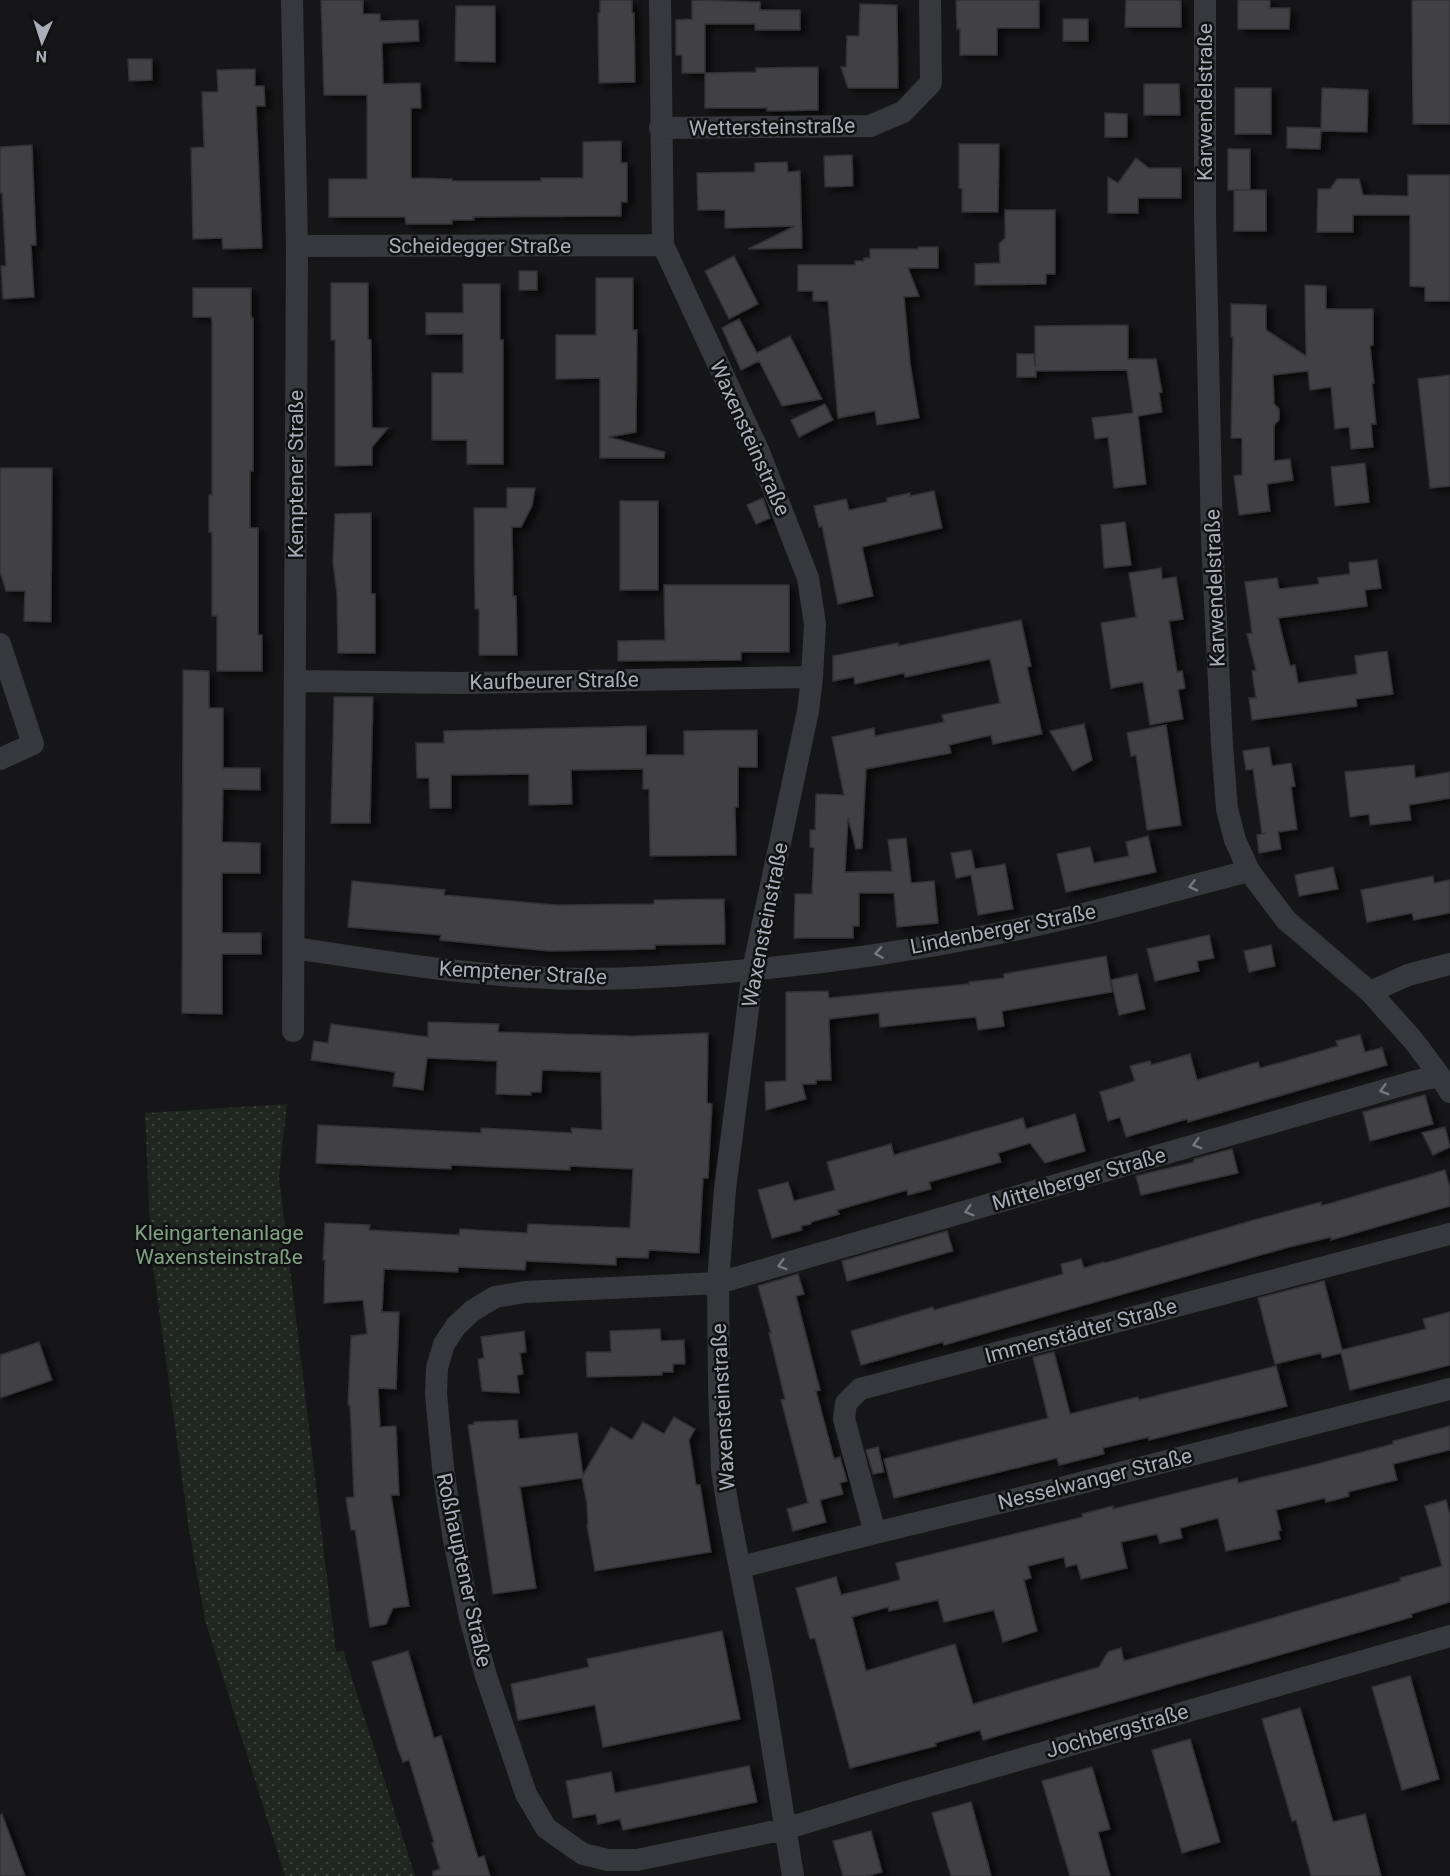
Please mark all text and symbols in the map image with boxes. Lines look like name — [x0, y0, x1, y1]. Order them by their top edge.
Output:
north arrow — [12, 12, 72, 72]
street label: Karwendelstraße — [1193, 23, 1217, 181]
text: N — [35, 47, 47, 66]
street label: Wettersteinstraße — [689, 114, 855, 140]
street label: Scheidegger Straße — [389, 234, 571, 258]
street label: Waxensteinstraße — [705, 357, 795, 519]
street label: Kemptener Straße — [284, 390, 308, 558]
street label: Karwendelstraße — [1200, 509, 1230, 667]
street label: Kaufbeurer Straße — [469, 668, 639, 694]
street label: Waxensteinstraße — [737, 840, 793, 1010]
one-way arrow — [1188, 878, 1198, 891]
street label: Lindenberger Straße — [908, 899, 1098, 959]
one-way arrow — [874, 946, 884, 959]
street label: Kemptener Straße — [438, 957, 608, 989]
one-way arrow — [1379, 1083, 1390, 1095]
one-way arrow — [1192, 1137, 1202, 1150]
street label: Mittelberger Straße — [989, 1143, 1169, 1215]
one-way arrow — [964, 1204, 975, 1216]
park label: Kleingartenanlage Waxensteinstraße — [134, 1221, 304, 1269]
one-way arrow — [777, 1258, 788, 1270]
street label: Immenstädter Straße — [982, 1294, 1180, 1368]
street label: Waxensteinstraße — [707, 1323, 739, 1491]
street label: Nesselwanger Straße — [995, 1443, 1195, 1515]
street label: Roßhauptener Straße — [432, 1471, 496, 1669]
street label: Jochbergstraße — [1043, 1699, 1191, 1763]

